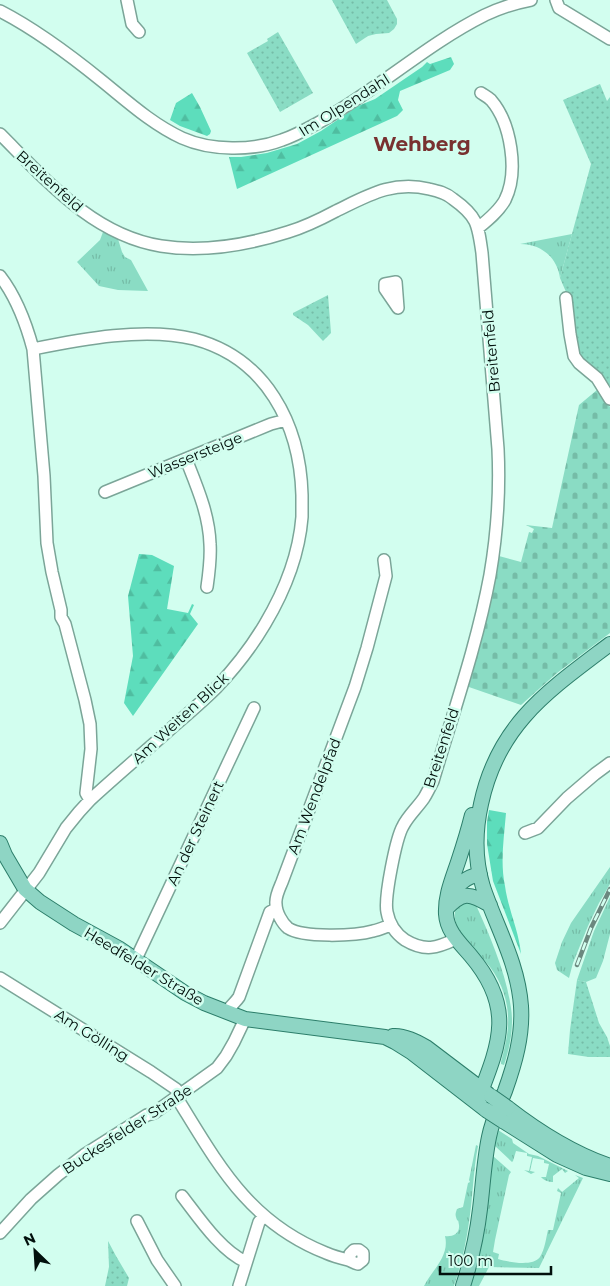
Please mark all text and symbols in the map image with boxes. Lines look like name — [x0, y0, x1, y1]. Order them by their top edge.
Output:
street label: Im Olpendahl — [295, 70, 393, 140]
district label: Wehberg — [373, 132, 471, 156]
street label: Breitenfeld — [13, 146, 87, 216]
street label: Breitenfeld — [478, 309, 504, 393]
street label: Wassersteige — [145, 427, 245, 483]
street label: Am Weiten Blick — [128, 668, 232, 768]
street label: Breitenfeld — [419, 705, 463, 791]
street label: Am Wendelpfad — [283, 735, 345, 857]
street label: An der Steinert — [162, 777, 228, 889]
street label: Heedfelder Straße — [81, 923, 207, 1009]
street label: Am Gölling — [51, 1005, 133, 1065]
street label: Buckesfelder Straße — [59, 1080, 195, 1178]
north arrow — [10, 1226, 60, 1276]
text: N — [21, 1229, 38, 1250]
scale bar — [440, 1244, 551, 1276]
text: 100 m — [448, 1251, 493, 1270]

